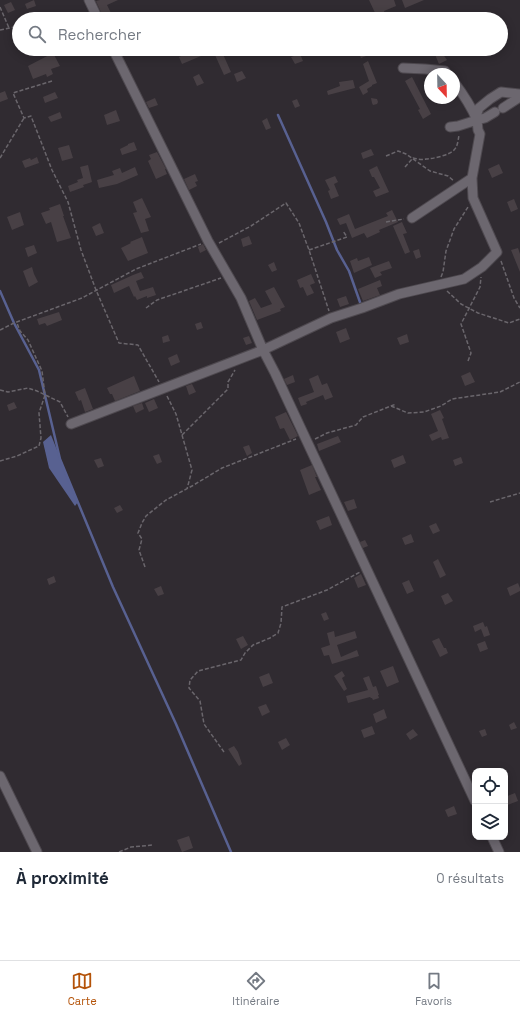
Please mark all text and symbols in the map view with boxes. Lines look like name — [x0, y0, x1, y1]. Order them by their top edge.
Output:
search box — [12, 12, 508, 56]
icon: search — [26, 23, 48, 45]
text: Rechercher — [58, 25, 141, 44]
north arrow — [424, 68, 460, 104]
map controls — [472, 768, 508, 840]
button: locate — [472, 768, 508, 804]
button: layers — [472, 804, 508, 840]
text: À proximité — [16, 867, 109, 889]
text: 0 résultats — [436, 870, 504, 887]
tab: Carte — [68, 970, 97, 1008]
tab: Itinéraire — [232, 970, 280, 1008]
tab: Favoris — [415, 970, 452, 1008]

